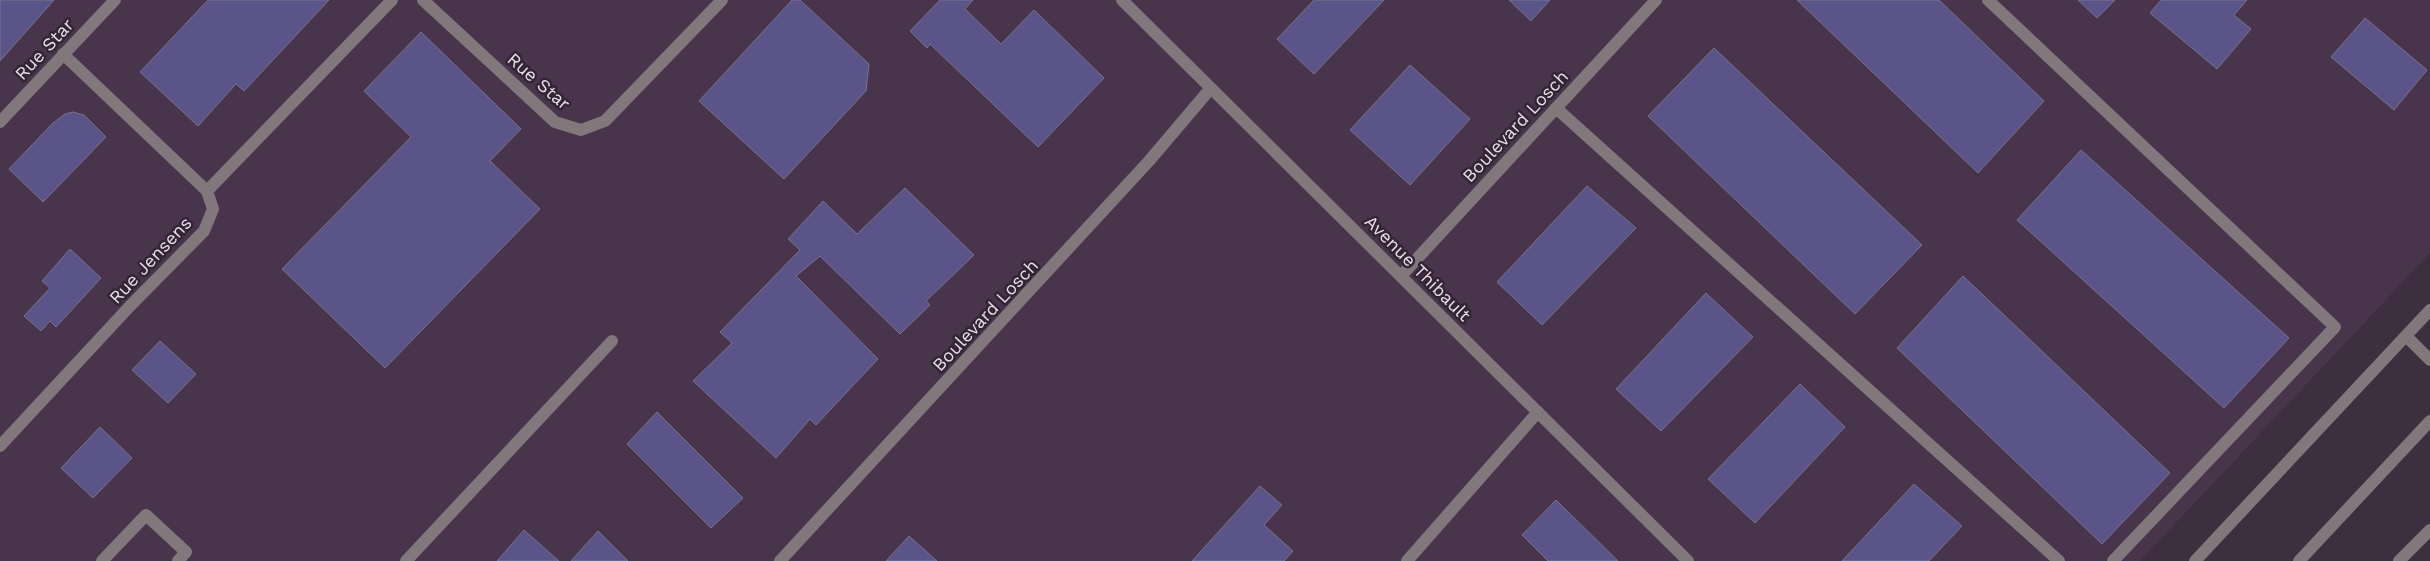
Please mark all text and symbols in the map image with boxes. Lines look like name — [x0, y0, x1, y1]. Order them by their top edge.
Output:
street label: Rue Star — [10, 14, 78, 84]
street label: Rue Star — [503, 48, 575, 114]
street label: Boulevard Losch — [1458, 66, 1572, 186]
street label: Avenue Thibault — [1361, 211, 1476, 326]
street label: Rue Jensens — [104, 212, 196, 308]
street label: Boulevard Losch — [928, 255, 1042, 375]

